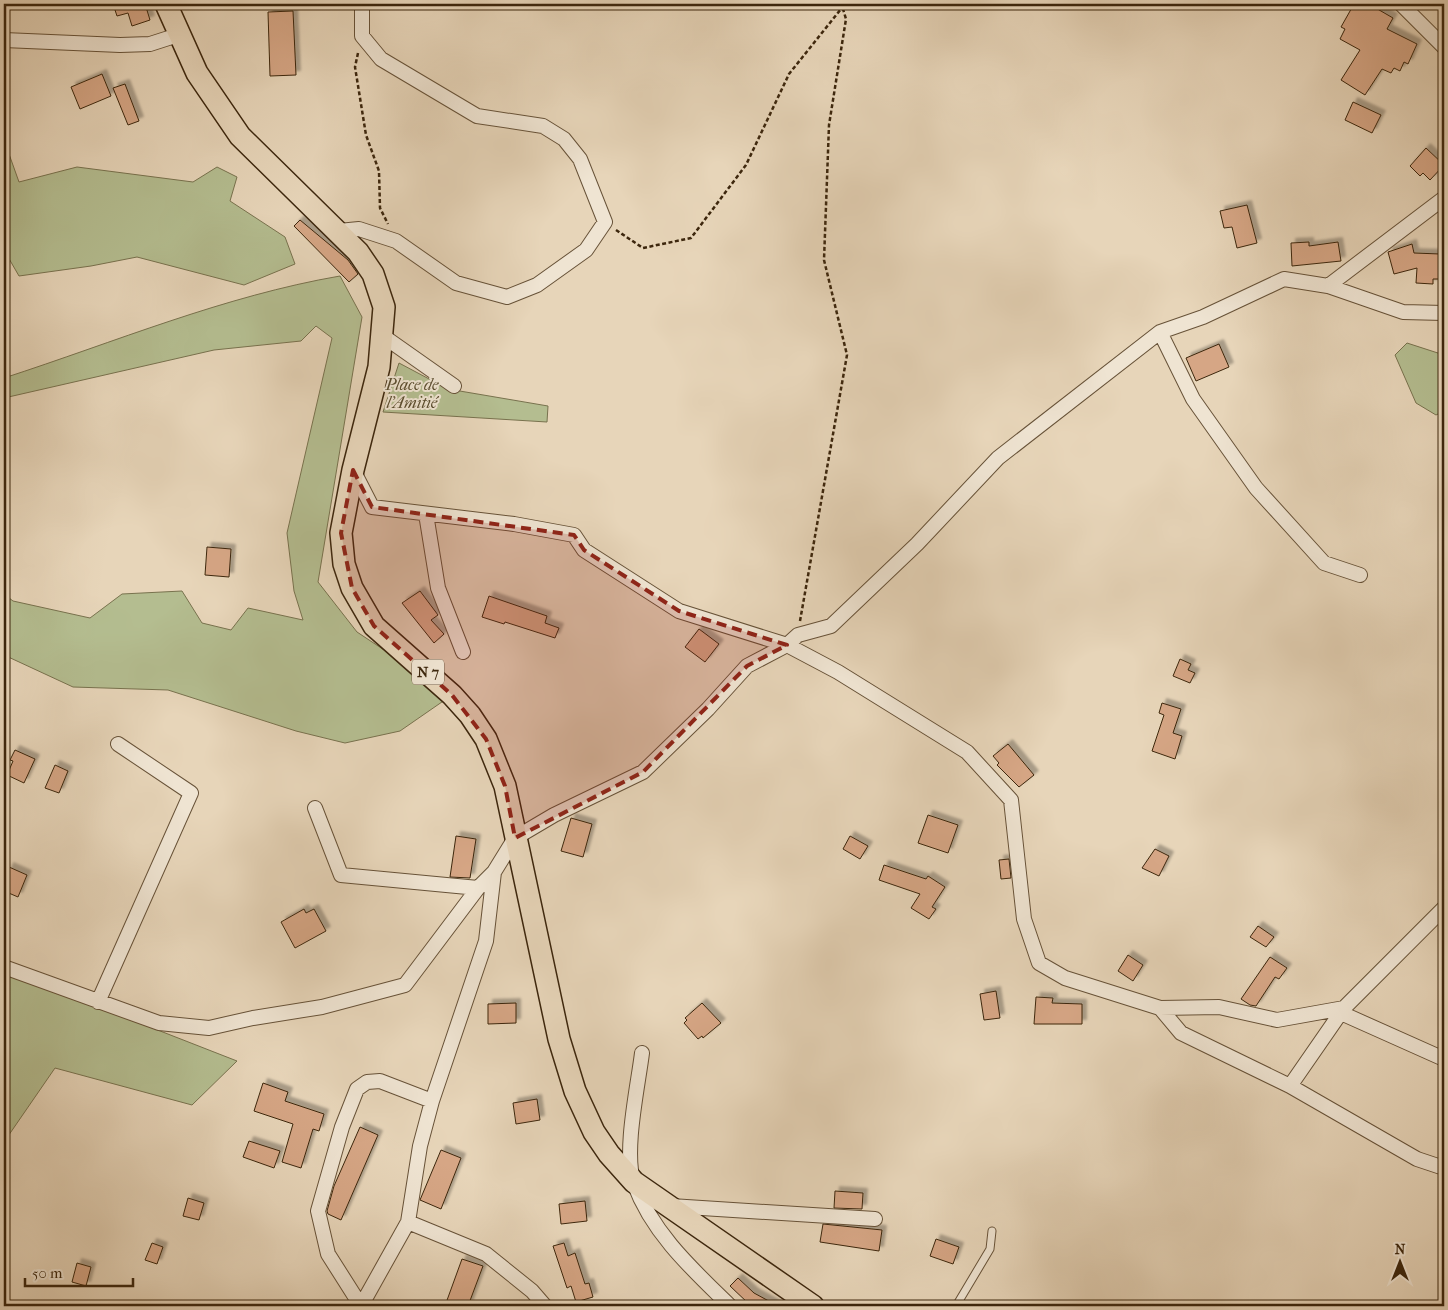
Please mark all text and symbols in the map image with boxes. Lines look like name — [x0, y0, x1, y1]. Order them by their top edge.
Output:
park label: Place de l'Amitié — [384, 375, 440, 412]
road number: N 7 — [412, 660, 444, 684]
north arrow — [1376, 1238, 1426, 1288]
text: N — [1395, 1241, 1406, 1258]
scale bar — [25, 1255, 132, 1287]
text: 50 m — [32, 1264, 63, 1282]

